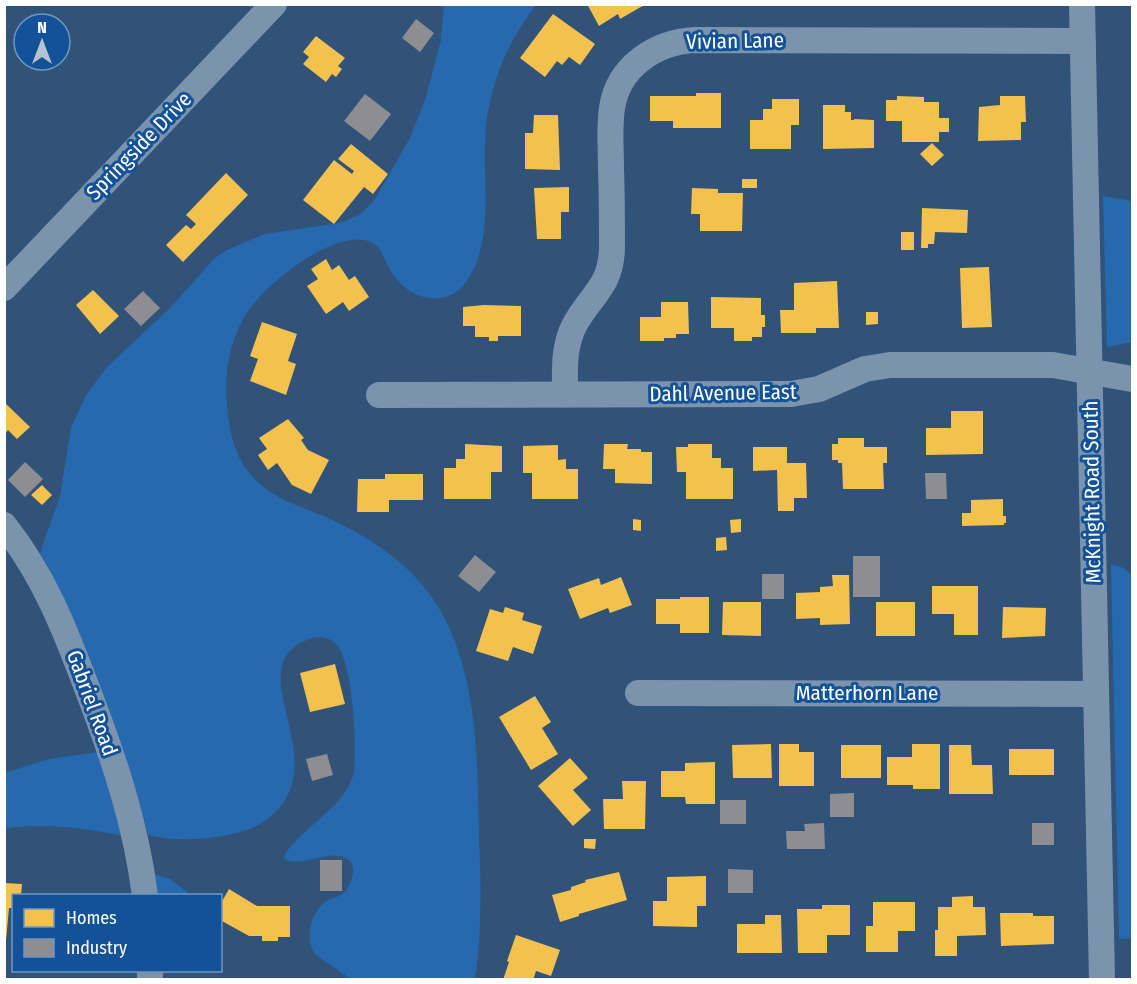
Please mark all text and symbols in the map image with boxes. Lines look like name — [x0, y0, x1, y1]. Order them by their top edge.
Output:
north arrow — [12, 12, 72, 72]
text: N — [37, 18, 47, 37]
street label: Vivian Lane — [686, 27, 784, 55]
street label: Springside Drive — [81, 87, 197, 205]
street label: Dahl Avenue East — [649, 379, 797, 407]
street label: McKnight Road South — [1077, 400, 1107, 584]
street label: Gabriel Road — [61, 647, 123, 759]
street label: Matterhorn Lane — [796, 680, 938, 706]
legend — [12, 894, 222, 972]
text: Homes — [66, 907, 117, 929]
text: Industry — [66, 937, 127, 959]

